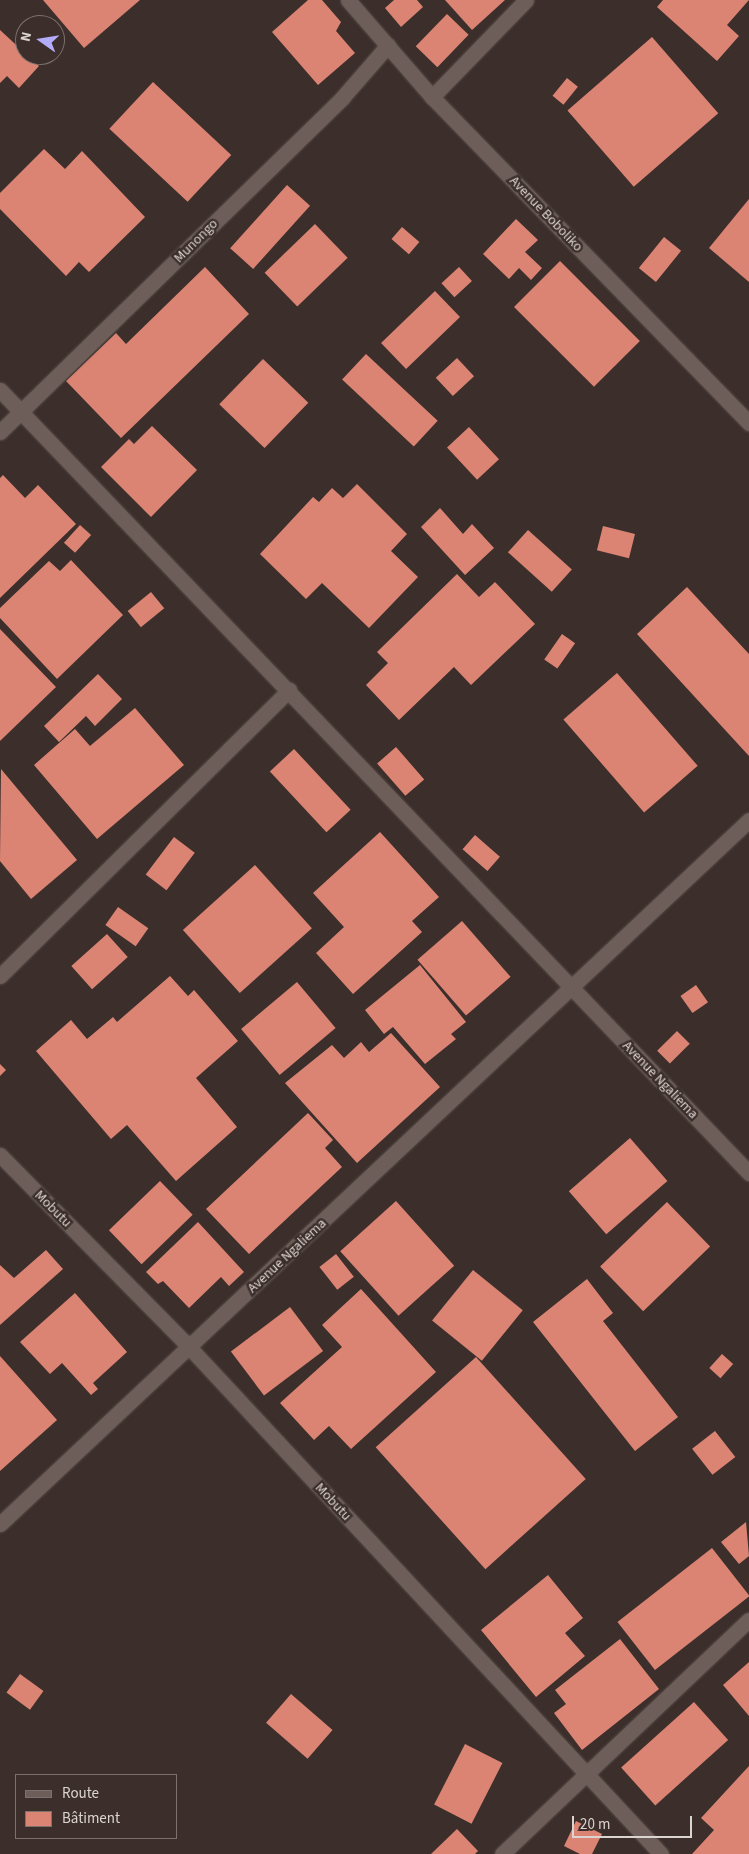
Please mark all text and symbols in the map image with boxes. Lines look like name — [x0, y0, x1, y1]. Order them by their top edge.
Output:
north arrow — [15, 15, 65, 65]
text: N — [16, 30, 37, 44]
street label: Avenue Boboliko — [506, 173, 586, 255]
street label: Munongo — [171, 216, 221, 266]
street label: Avenue Ngaliema — [619, 1038, 701, 1122]
street label: Mobutu — [31, 1187, 75, 1231]
street label: Avenue Ngaliema — [244, 1215, 330, 1297]
street label: Mobutu — [311, 1480, 355, 1524]
legend — [15, 1774, 178, 1839]
text: Route — [62, 1783, 99, 1804]
scale bar — [574, 1806, 694, 1838]
text: Bâtiment — [62, 1808, 120, 1829]
text: 20 m — [580, 1814, 610, 1835]

